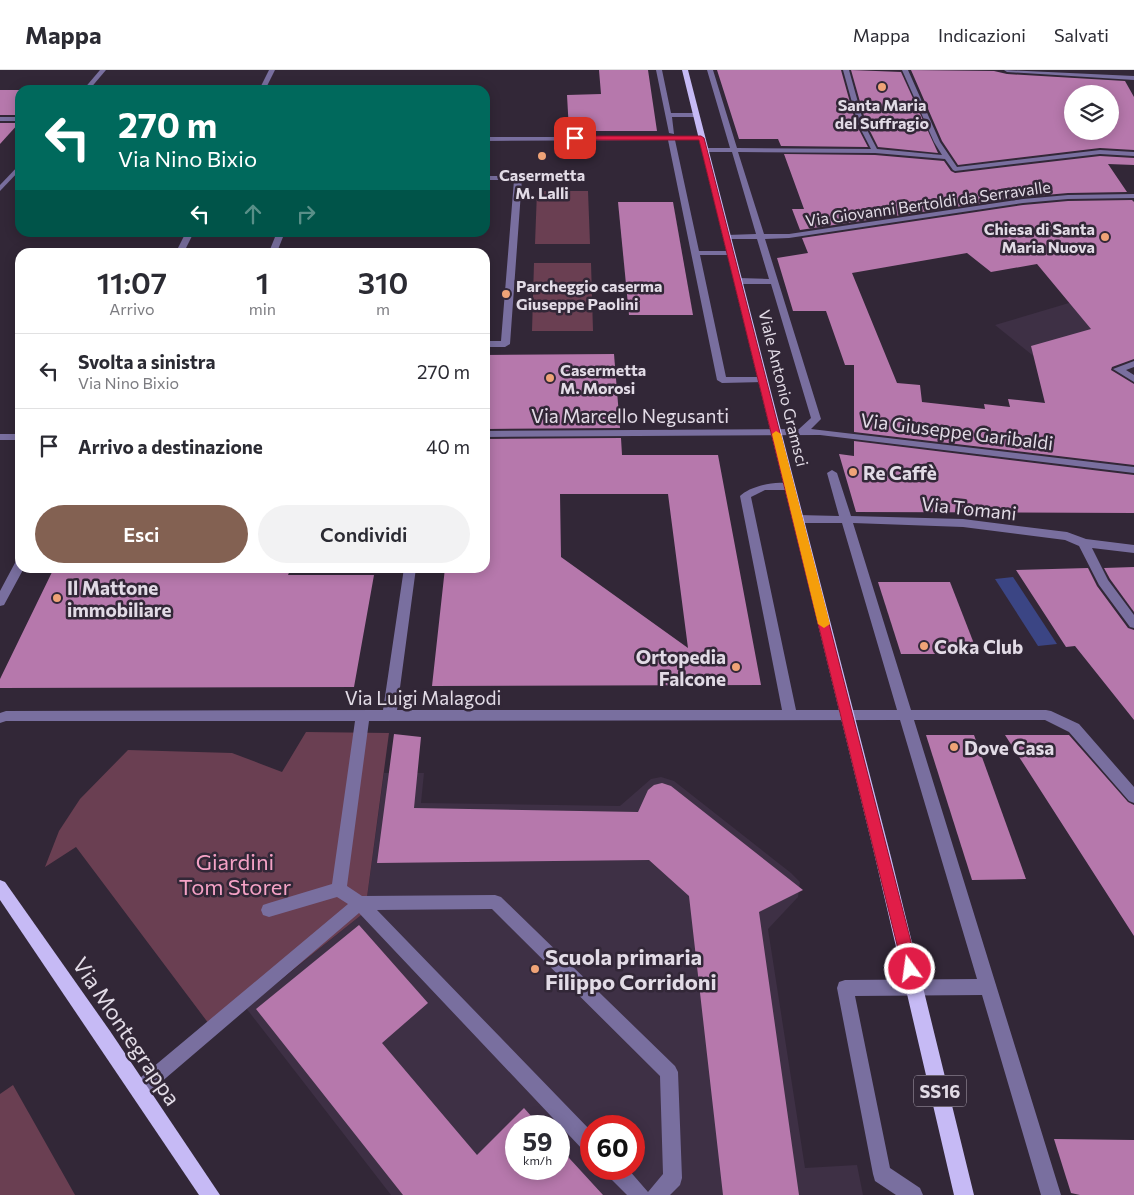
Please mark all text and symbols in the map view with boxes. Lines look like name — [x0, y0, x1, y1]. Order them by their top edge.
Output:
text: Mappa — [25, 20, 102, 49]
text: Mappa — [853, 24, 910, 46]
text: Indicazioni — [938, 24, 1026, 46]
text: Salvati — [1054, 24, 1109, 46]
marker: Santa Maria del Suffragio — [876, 81, 888, 93]
map controls — [1064, 85, 1119, 140]
button: layers — [1064, 85, 1119, 140]
place label: Santa Maria del Suffragio — [835, 95, 930, 132]
text: 270 m — [118, 102, 217, 145]
icon: left — [35, 105, 100, 170]
pin — [554, 117, 596, 159]
icon: arrive — [561, 124, 589, 152]
text: Via Nino Bixio — [118, 145, 257, 172]
marker: Casermetta M. Lalli — [536, 150, 548, 162]
place label: Casermetta M. Lalli — [499, 165, 585, 202]
street label: Via Giovanni Bertoldi da Serravalle — [804, 176, 1052, 230]
icon: left — [186, 200, 214, 228]
icon: ahead — [239, 200, 267, 228]
icon: right — [292, 200, 320, 228]
place label: Chiesa di Santa Maria Nuova — [984, 219, 1095, 256]
marker: Chiesa di Santa Maria Nuova — [1099, 231, 1111, 243]
text: 11:07 — [97, 263, 167, 300]
text: 1 — [256, 263, 269, 300]
text: 310 — [358, 263, 408, 300]
place label: Parcheggio caserma Giuseppe Paolini — [516, 276, 662, 313]
marker: Parcheggio caserma Giuseppe Paolini — [500, 288, 512, 300]
text: Arrivo — [109, 299, 155, 318]
text: min — [249, 299, 276, 318]
text: m — [376, 299, 390, 318]
street label: Viale Antonio Gramsci — [755, 308, 813, 468]
text: Svolta a sinistra — [78, 350, 216, 373]
icon: left — [35, 357, 63, 385]
text: 270 m — [417, 360, 470, 383]
place label: Casermetta M. Morosi — [560, 360, 646, 397]
marker: Casermetta M. Morosi — [544, 372, 556, 384]
text: Via Nino Bixio — [78, 373, 179, 392]
street label: Via Marcello Negusanti — [531, 404, 729, 427]
street label: Via Giuseppe Garibaldi — [859, 408, 1055, 454]
icon: arrive — [35, 432, 63, 460]
text: Arrivo a destinazione — [78, 435, 263, 458]
text: 40 m — [426, 435, 470, 458]
place label: Re Caffè — [863, 461, 937, 484]
marker: Re Caffè — [847, 466, 859, 478]
street label: Via Tomani — [920, 492, 1018, 524]
button: Esci — [35, 505, 248, 563]
button: Condividi — [258, 505, 470, 563]
place label: Il Mattone immobiliare — [67, 576, 171, 621]
marker: Il Mattone immobiliare — [51, 592, 63, 604]
place label: Coka Club — [934, 635, 1023, 658]
marker: Coka Club — [918, 640, 930, 652]
place label: Ortopedia Falcone — [636, 645, 726, 690]
marker: Ortopedia Falcone — [730, 661, 742, 673]
street label: Via Luigi Malagodi — [345, 686, 501, 709]
place label: Dove Casa — [964, 736, 1054, 759]
marker: Dove Casa — [948, 741, 960, 753]
park label: Giardini Tom Storer — [179, 848, 291, 900]
position arrow — [883, 942, 935, 994]
place label: Scuola primaria Filippo Corridoni — [545, 943, 717, 995]
street label: Via Montegrappa — [67, 952, 187, 1110]
marker: Scuola primaria Filippo Corridoni — [529, 963, 541, 975]
road number: SS16 — [914, 1076, 966, 1106]
speed limit sign: 60 — [580, 1115, 645, 1180]
text: 59 — [522, 1126, 553, 1156]
text: km/h — [523, 1153, 552, 1167]

